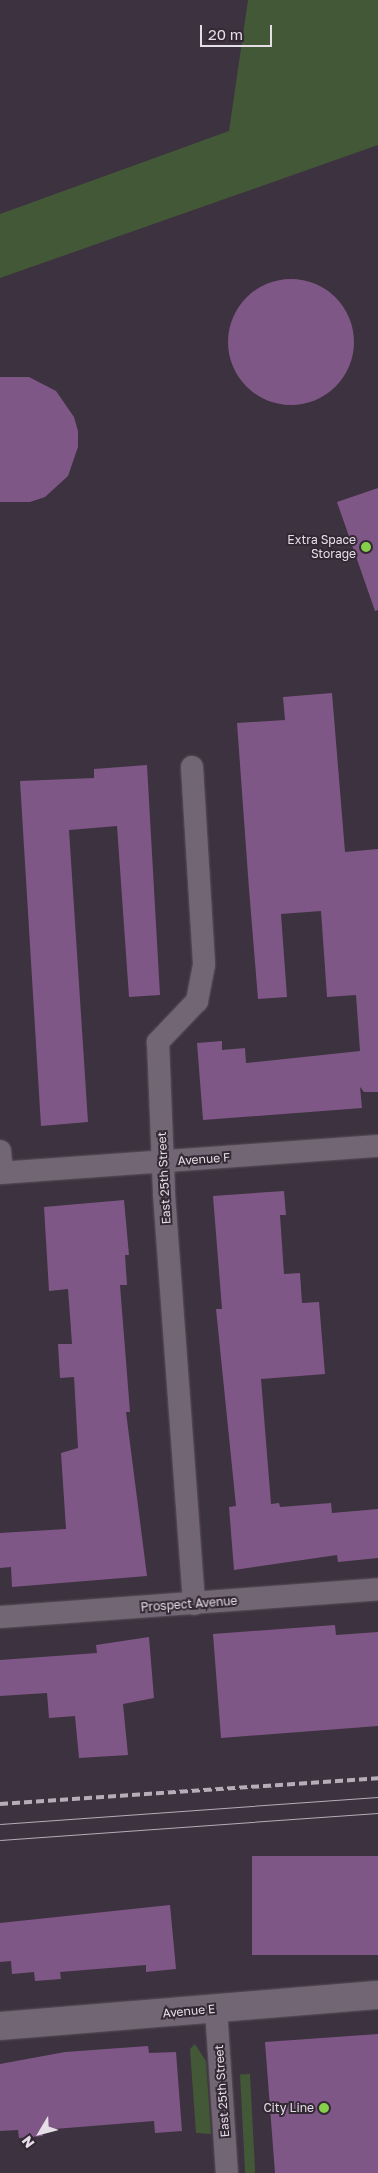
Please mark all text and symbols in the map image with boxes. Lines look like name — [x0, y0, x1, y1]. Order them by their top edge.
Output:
scale bar — [203, 15, 276, 47]
text: 20 m — [208, 25, 243, 43]
place label: Extra Space Storage — [287, 533, 356, 561]
marker: Extra Space Storage — [360, 541, 372, 553]
street label: East 25th Street — [154, 1131, 174, 1225]
street label: Avenue F — [177, 1150, 231, 1168]
street label: Prospect Avenue — [140, 1593, 238, 1615]
street label: Avenue E — [162, 2002, 216, 2020]
street label: East 25th Street — [212, 2044, 232, 2138]
place label: City Line — [263, 2101, 314, 2115]
marker: City Line — [318, 2102, 330, 2114]
north arrow — [15, 2108, 65, 2158]
text: N — [18, 2133, 38, 2152]

